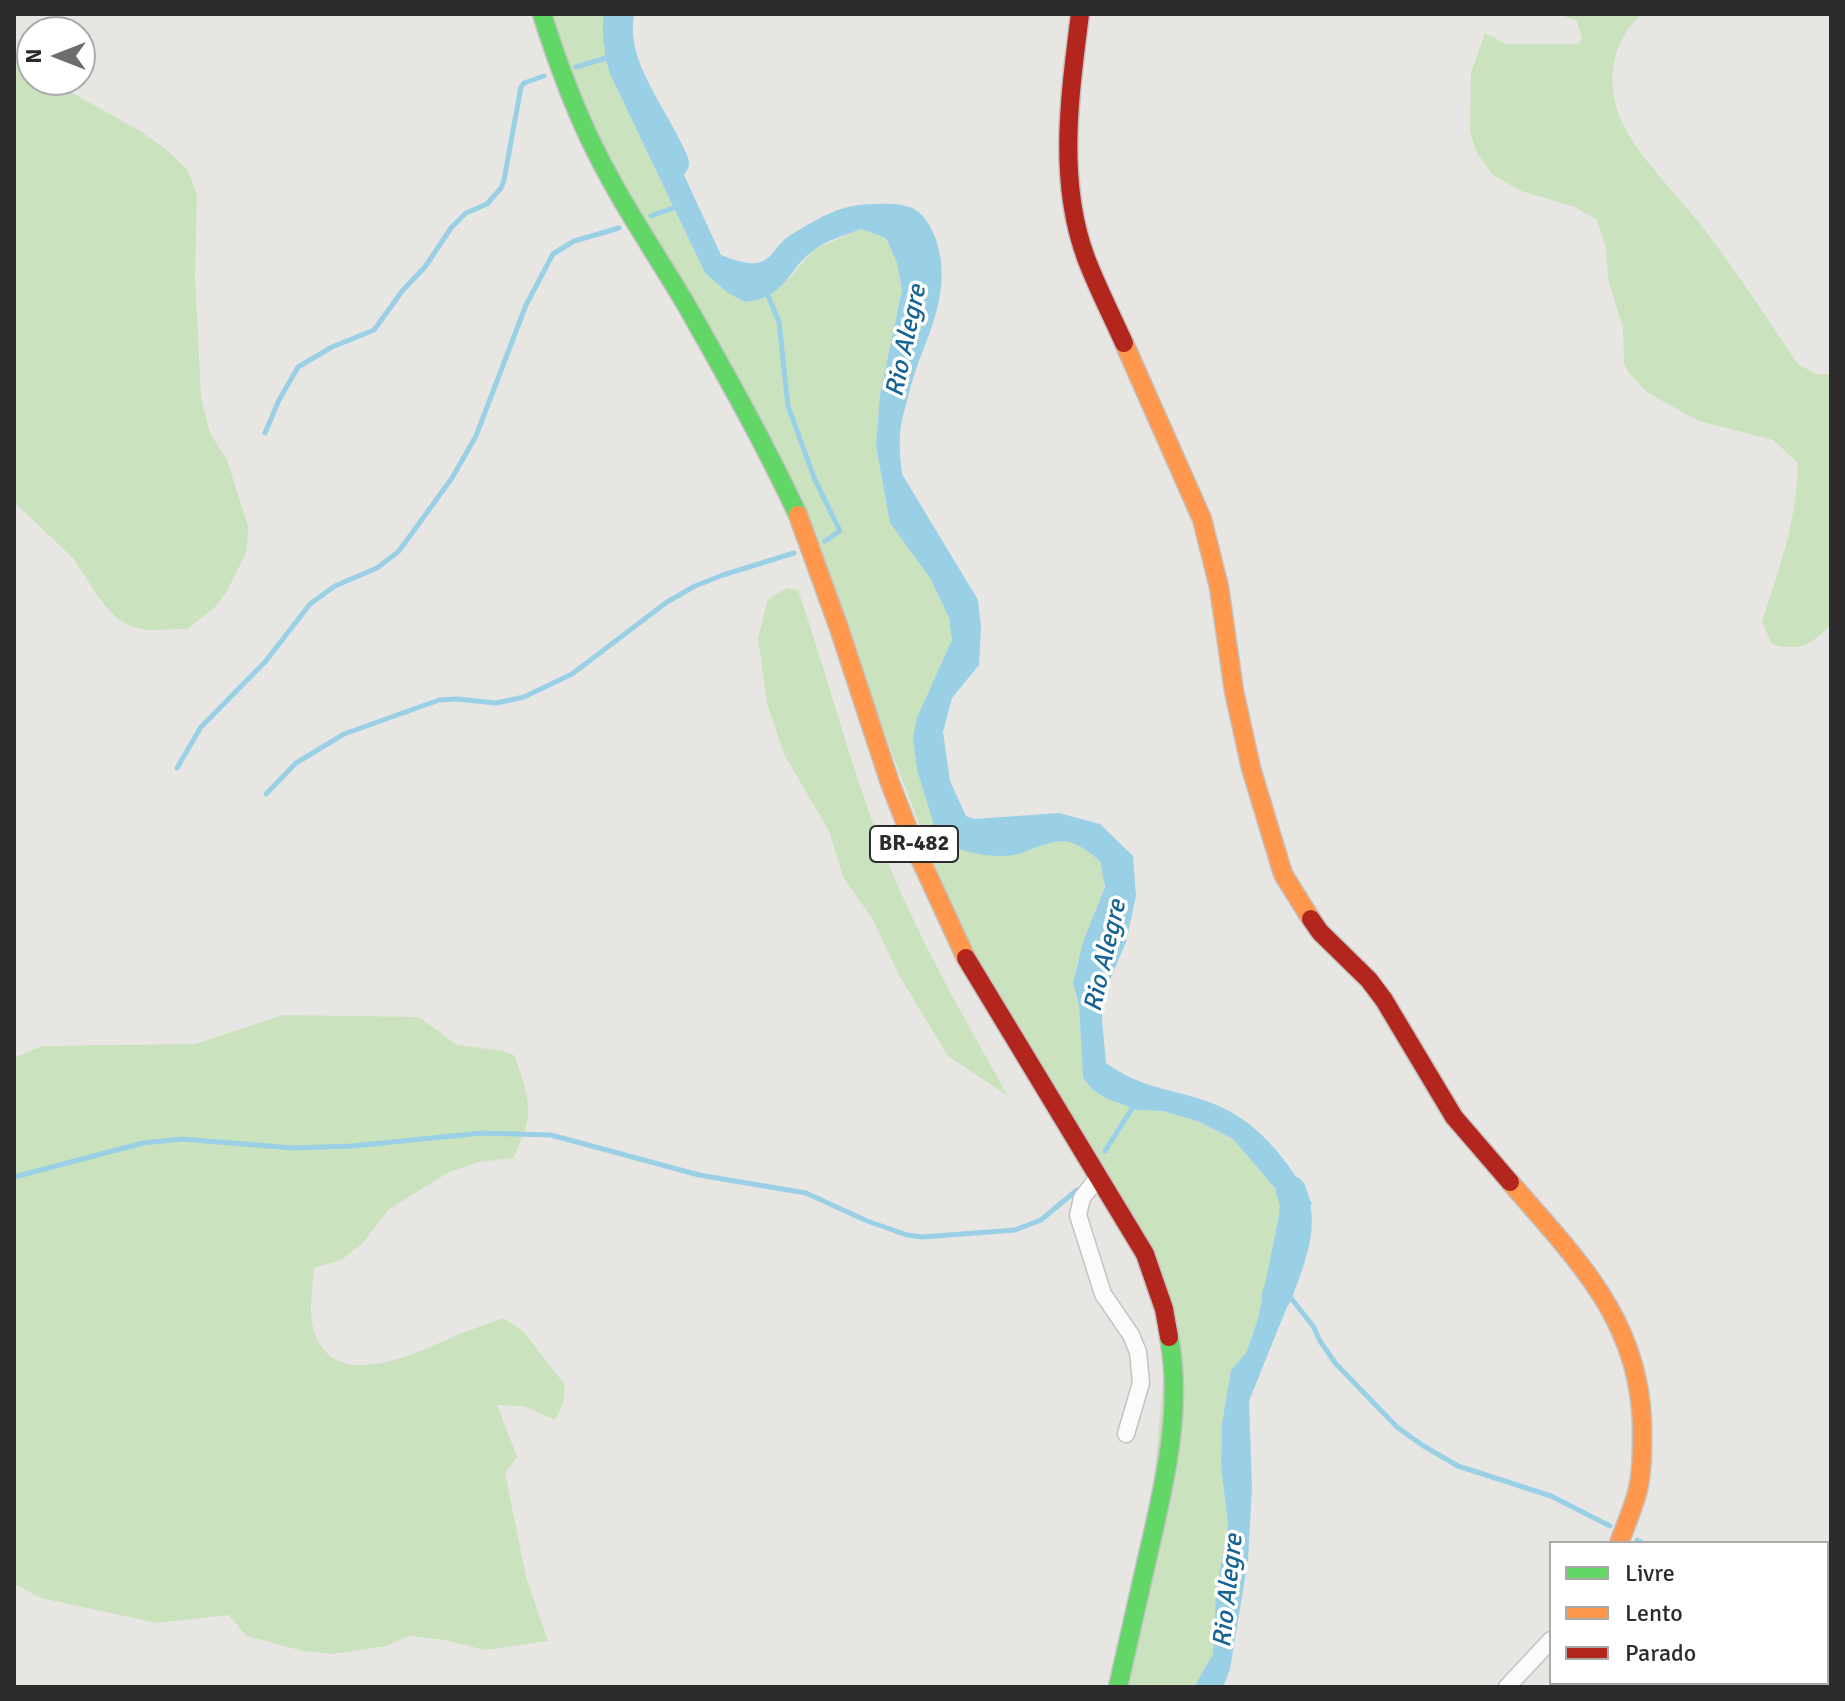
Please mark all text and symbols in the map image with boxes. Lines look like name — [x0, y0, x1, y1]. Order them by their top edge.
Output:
north arrow — [16, 16, 96, 96]
text: N — [20, 48, 47, 64]
water label: Rio Alegre — [880, 282, 934, 400]
road number: BR-482 — [870, 826, 958, 862]
water label: Rio Alegre — [1078, 897, 1134, 1015]
water label: Rio Alegre — [1208, 1533, 1250, 1649]
legend — [1549, 1541, 1829, 1685]
text: Livre — [1625, 1558, 1675, 1588]
text: Lento — [1625, 1598, 1683, 1628]
text: Parado — [1625, 1638, 1696, 1668]

